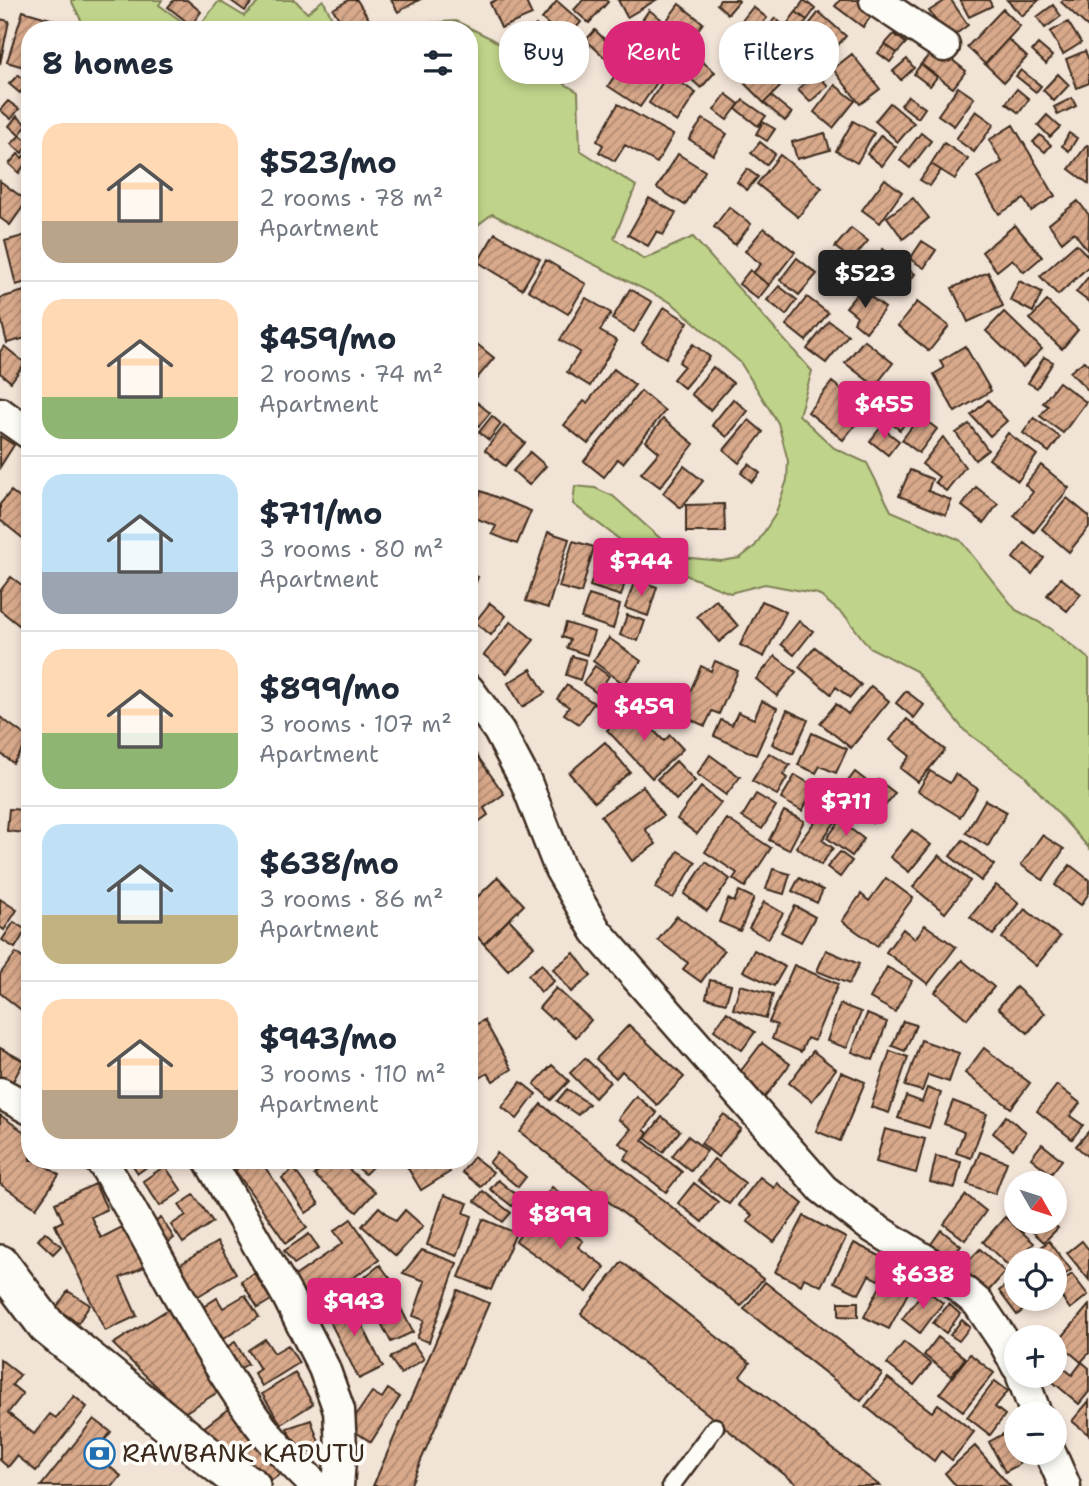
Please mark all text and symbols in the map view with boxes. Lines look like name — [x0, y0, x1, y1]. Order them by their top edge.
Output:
chip: Buy — [499, 21, 589, 84]
chip: Rent — [603, 21, 705, 84]
chip: Filters — [719, 21, 839, 84]
text: 8 homes — [42, 43, 174, 84]
icon: filters — [419, 44, 457, 82]
text: $523/mo — [259, 142, 397, 183]
icon: home — [98, 151, 182, 235]
text: 2 rooms · 78 m² — [259, 183, 443, 213]
text: Apartment — [259, 213, 379, 243]
pin: $523 — [824, 250, 906, 310]
text: $523 — [834, 258, 896, 288]
text: $459/mo — [259, 318, 396, 359]
icon: home — [98, 327, 182, 411]
text: 2 rooms · 74 m² — [259, 359, 443, 389]
pin: $455 — [843, 382, 925, 441]
text: Apartment — [259, 389, 379, 419]
text: $455 — [854, 389, 914, 419]
text: $711/mo — [259, 493, 383, 534]
icon: home — [98, 502, 182, 586]
text: 3 rooms · 80 m² — [259, 534, 444, 564]
pin: $744 — [600, 538, 682, 598]
text: $744 — [609, 546, 673, 576]
text: Apartment — [259, 564, 379, 594]
text: $899/mo — [259, 668, 400, 709]
icon: home — [98, 677, 182, 761]
pin: $459 — [603, 684, 685, 743]
text: $459 — [614, 691, 674, 721]
text: 3 rooms · 107 m² — [259, 709, 452, 739]
text: Apartment — [259, 739, 379, 769]
pin: $711 — [805, 778, 887, 838]
text: $711 — [821, 786, 871, 816]
text: $638/mo — [259, 843, 399, 884]
icon: home — [98, 852, 182, 936]
text: 3 rooms · 86 m² — [259, 884, 444, 914]
text: Apartment — [259, 914, 379, 944]
text: $943/mo — [259, 1018, 397, 1059]
icon: home — [98, 1027, 182, 1111]
text: 3 rooms · 110 m² — [259, 1059, 446, 1089]
text: Apartment — [259, 1089, 379, 1119]
north arrow — [1004, 1171, 1068, 1234]
map controls — [1004, 1171, 1067, 1465]
pin: $899 — [519, 1192, 601, 1251]
text: $899 — [528, 1199, 592, 1229]
button: locate — [1004, 1248, 1067, 1311]
pin: $638 — [882, 1252, 964, 1311]
text: $638 — [891, 1259, 955, 1289]
pin: $943 — [313, 1278, 395, 1338]
text: $943 — [323, 1286, 385, 1316]
button: + — [1004, 1325, 1067, 1388]
button: − — [1004, 1402, 1067, 1465]
place label: RAWBANK KADUTU — [122, 1435, 365, 1470]
bank icon: RAWBANK KADUTU — [82, 1436, 116, 1470]

